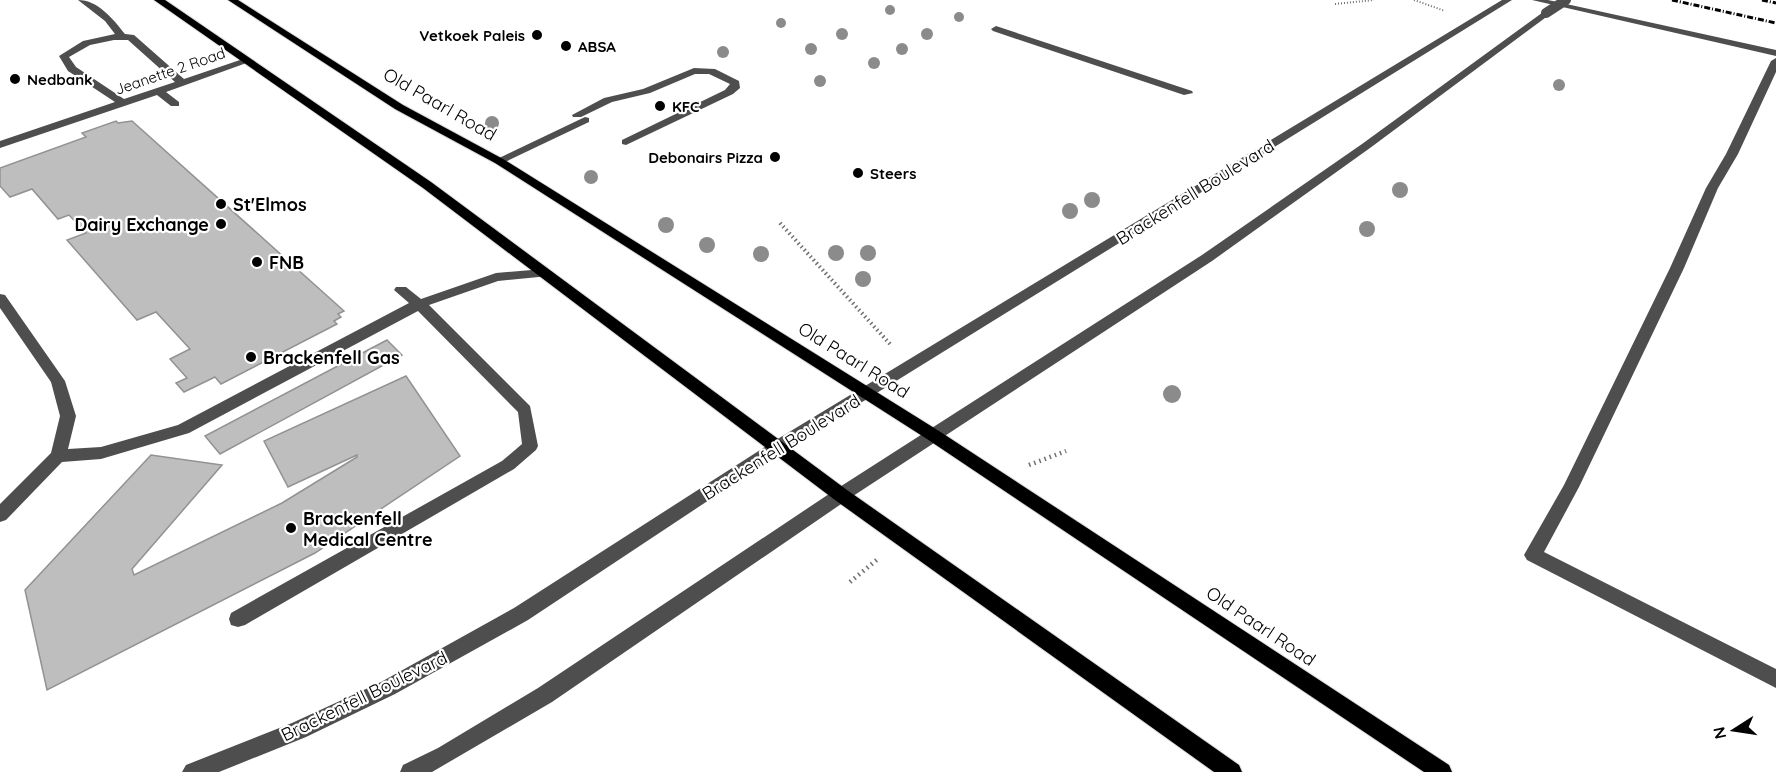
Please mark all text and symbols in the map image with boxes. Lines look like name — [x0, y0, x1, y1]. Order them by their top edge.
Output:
place label: Vetkoek Paleis — [419, 26, 525, 45]
marker: Vetkoek Paleis — [530, 28, 544, 42]
place label: ABSA — [578, 37, 616, 56]
marker: ABSA — [559, 39, 573, 53]
street label: Jeanette 2 Road — [112, 43, 228, 99]
street label: Old Paarl Road — [379, 62, 501, 146]
place label: Nedbank — [27, 70, 93, 89]
marker: Nedbank — [8, 72, 22, 86]
place label: KFC — [672, 97, 700, 116]
marker: KFC — [653, 99, 667, 113]
street label: Brackenfell Boulevard — [1112, 134, 1278, 250]
place label: Debonairs Pizza — [648, 148, 763, 167]
marker: Debonairs Pizza — [768, 150, 782, 164]
place label: Steers — [870, 164, 916, 183]
marker: Steers — [851, 166, 865, 180]
place label: St'Elmos — [233, 193, 307, 216]
marker: St'Elmos — [214, 197, 228, 211]
place label: Dairy Exchange — [74, 213, 209, 236]
marker: Dairy Exchange — [214, 217, 228, 231]
place label: FNB — [269, 251, 304, 274]
marker: FNB — [250, 255, 264, 269]
street label: Old Paarl Road — [794, 317, 914, 403]
place label: Brackenfell Gas — [263, 346, 400, 369]
marker: Brackenfell Gas — [244, 350, 258, 364]
street label: Brackenfell Boulevard — [698, 389, 864, 505]
place label: Brackenfell Medical Centre — [303, 507, 433, 551]
marker: Brackenfell Medical Centre — [284, 521, 298, 535]
street label: Old Paarl Road — [1202, 581, 1320, 671]
street label: Brackenfell Boulevard — [277, 646, 451, 746]
north arrow — [1704, 700, 1764, 760]
text: N — [1708, 725, 1730, 741]

